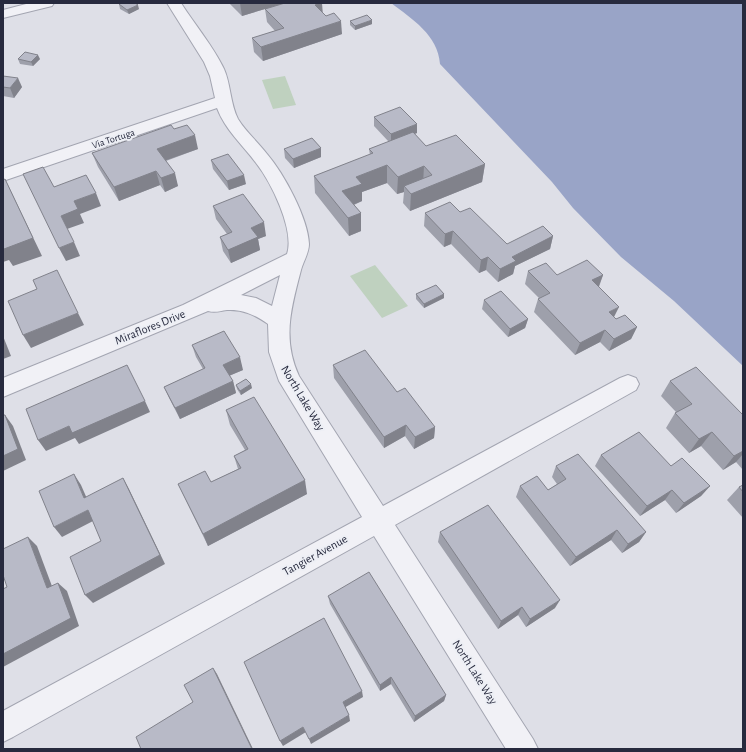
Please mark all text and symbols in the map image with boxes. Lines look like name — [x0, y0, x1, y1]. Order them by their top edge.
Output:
street label: Via Tortuga — [91, 127, 136, 151]
street label: Miraflores Drive — [113, 307, 187, 347]
street label: North Lake Way — [278, 363, 327, 433]
street label: Tangier Avenue — [281, 532, 349, 578]
street label: North Lake Way — [450, 638, 500, 707]

